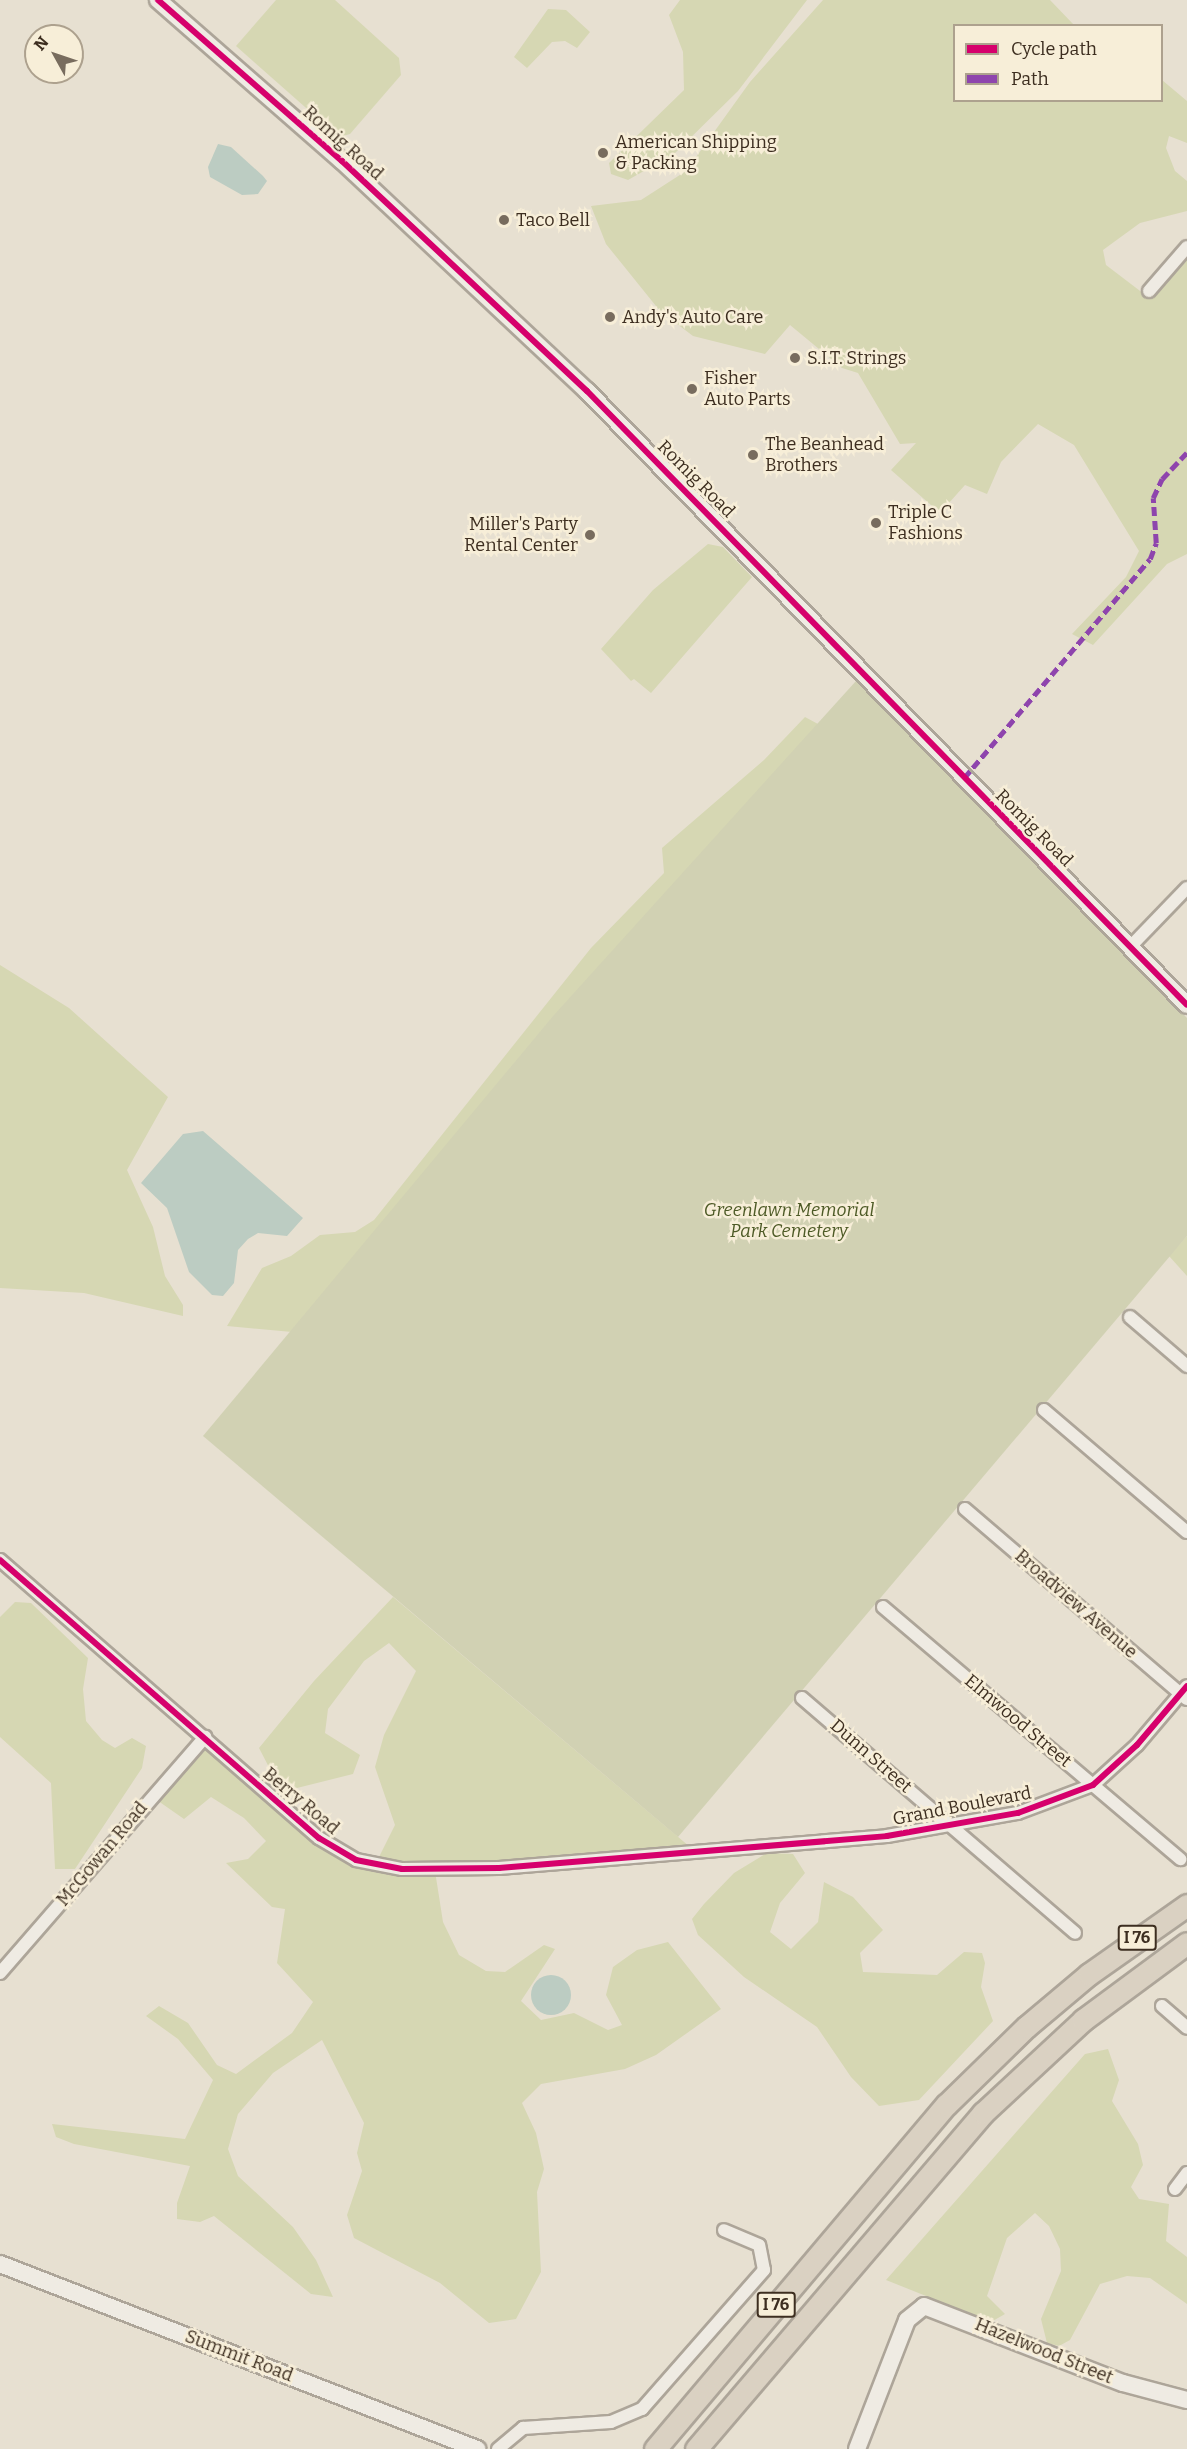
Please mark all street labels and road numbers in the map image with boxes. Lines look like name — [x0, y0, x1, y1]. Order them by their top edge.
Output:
street label: Romig Road — [298, 101, 388, 185]
street label: Romig Road — [653, 436, 739, 522]
street label: Romig Road — [991, 785, 1077, 871]
street label: Broadview Avenue — [1010, 1545, 1142, 1663]
street label: Elmwood Street — [960, 1670, 1076, 1772]
street label: Dunn Street — [826, 1715, 916, 1797]
street label: Berry Road — [259, 1763, 343, 1839]
street label: Grand Boulevard — [891, 1782, 1033, 1830]
street label: McGowan Road — [52, 1797, 152, 1911]
road number: I 76 — [1118, 1925, 1156, 1951]
road number: I 76 — [756, 2292, 796, 2318]
street label: Hazelwood Street — [972, 2313, 1116, 2389]
street label: Summit Road — [182, 2326, 296, 2386]

